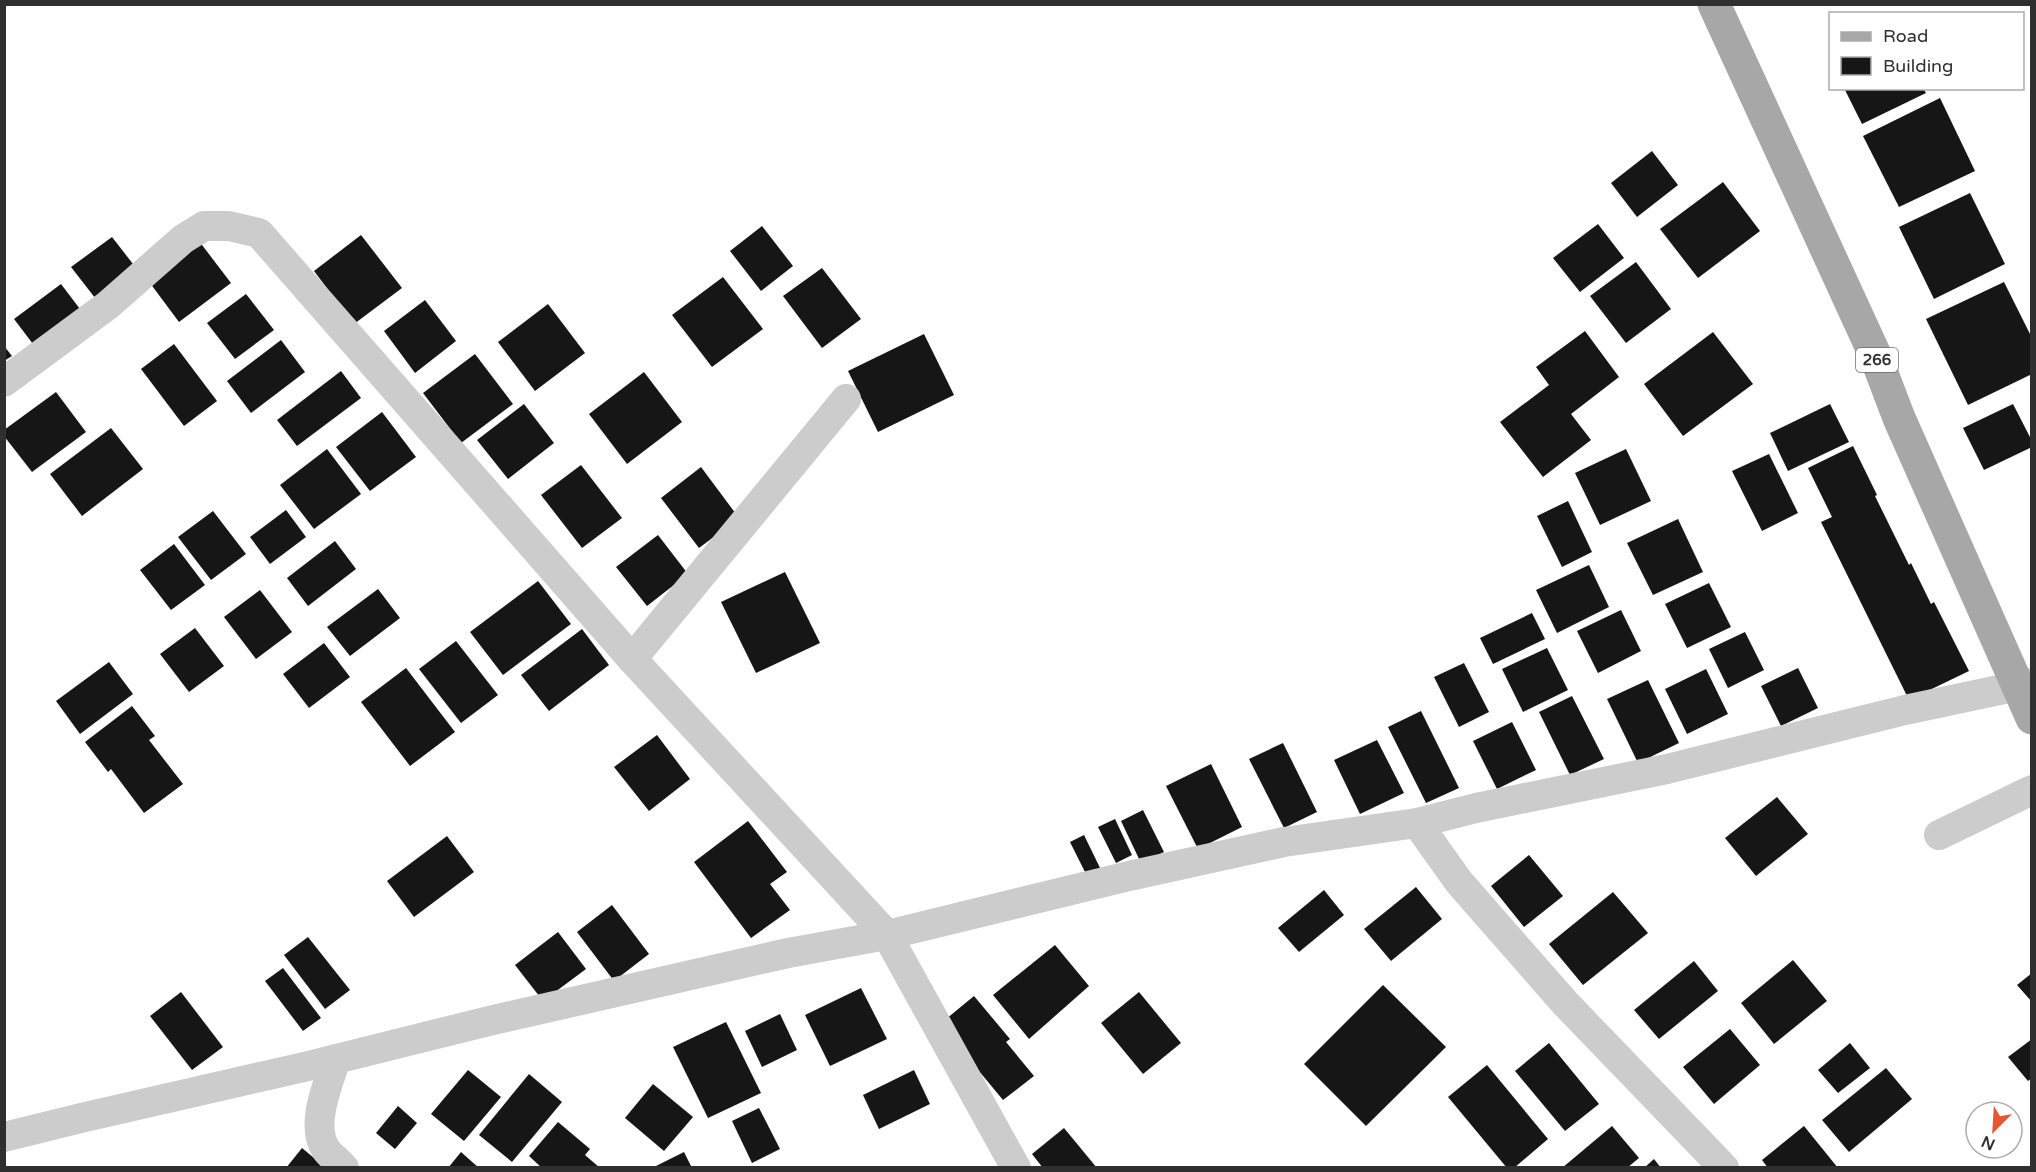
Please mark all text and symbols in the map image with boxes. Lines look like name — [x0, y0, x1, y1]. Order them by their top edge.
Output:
legend — [1829, 12, 2024, 90]
text: Road — [1883, 25, 1928, 47]
text: Building — [1883, 55, 1953, 77]
road number: 266 — [1856, 348, 1898, 372]
north arrow — [1964, 1100, 2024, 1160]
text: N — [1978, 1131, 1998, 1155]

